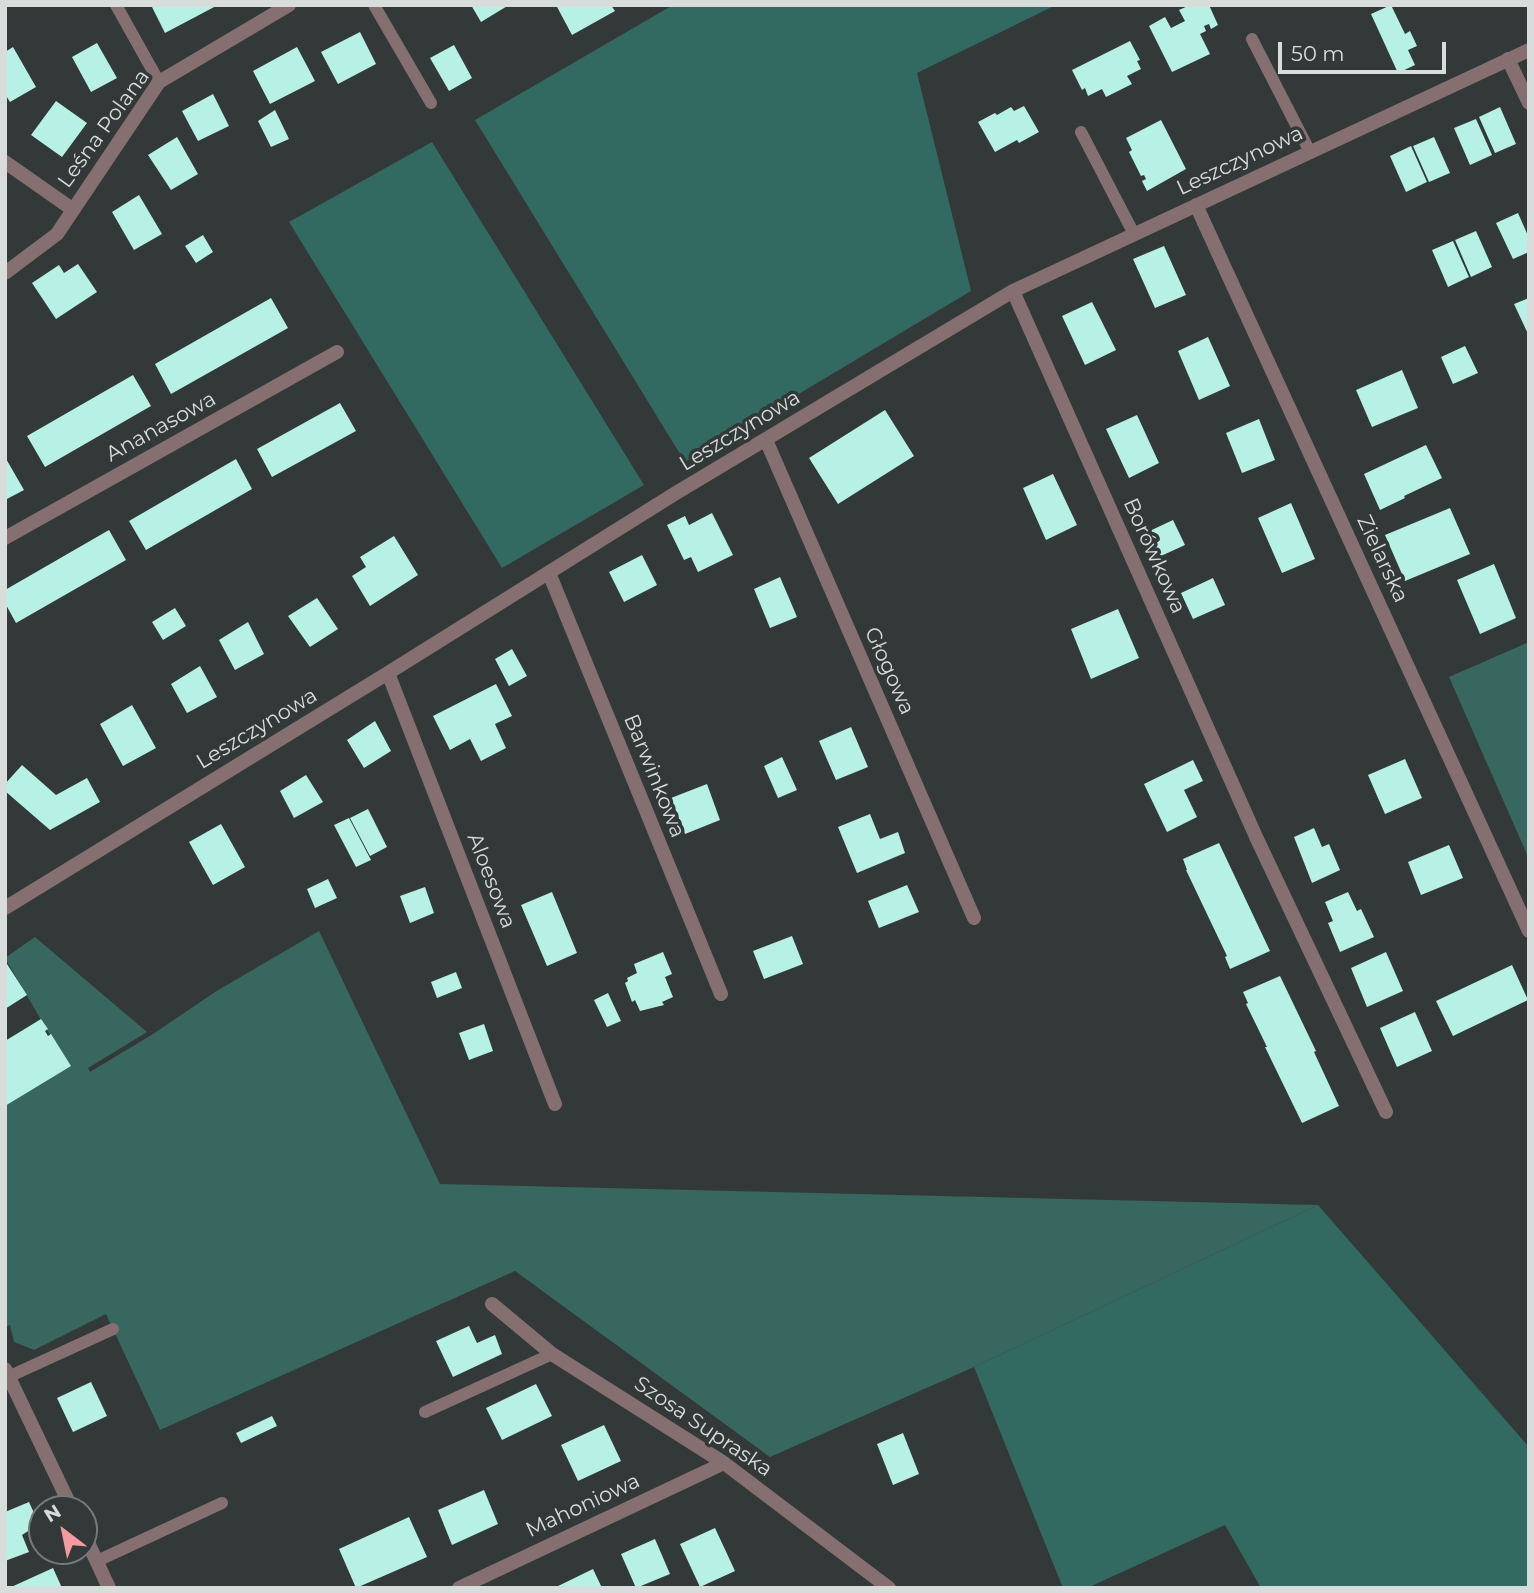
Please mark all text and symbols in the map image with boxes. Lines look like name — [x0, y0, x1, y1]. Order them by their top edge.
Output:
scale bar — [1282, 28, 1450, 72]
text: 50 m — [1291, 41, 1345, 66]
street label: Leśna Polana — [53, 65, 155, 193]
street label: Leszczynowa — [1173, 121, 1307, 201]
street label: Leszczynowa — [675, 385, 805, 477]
street label: Ananasowa — [102, 386, 220, 468]
street label: Borówkowa — [1117, 494, 1191, 618]
street label: Zielarska — [1351, 511, 1413, 607]
street label: Głogowa — [859, 623, 919, 719]
street label: Leszczynowa — [192, 683, 322, 775]
street label: Barwinkowa — [618, 711, 690, 841]
street label: Aloesowa — [461, 830, 521, 932]
street label: Szosa Supraska — [629, 1372, 777, 1482]
street label: Mahoniowa — [522, 1469, 644, 1543]
north arrow — [28, 1495, 98, 1565]
text: N — [40, 1500, 65, 1527]

